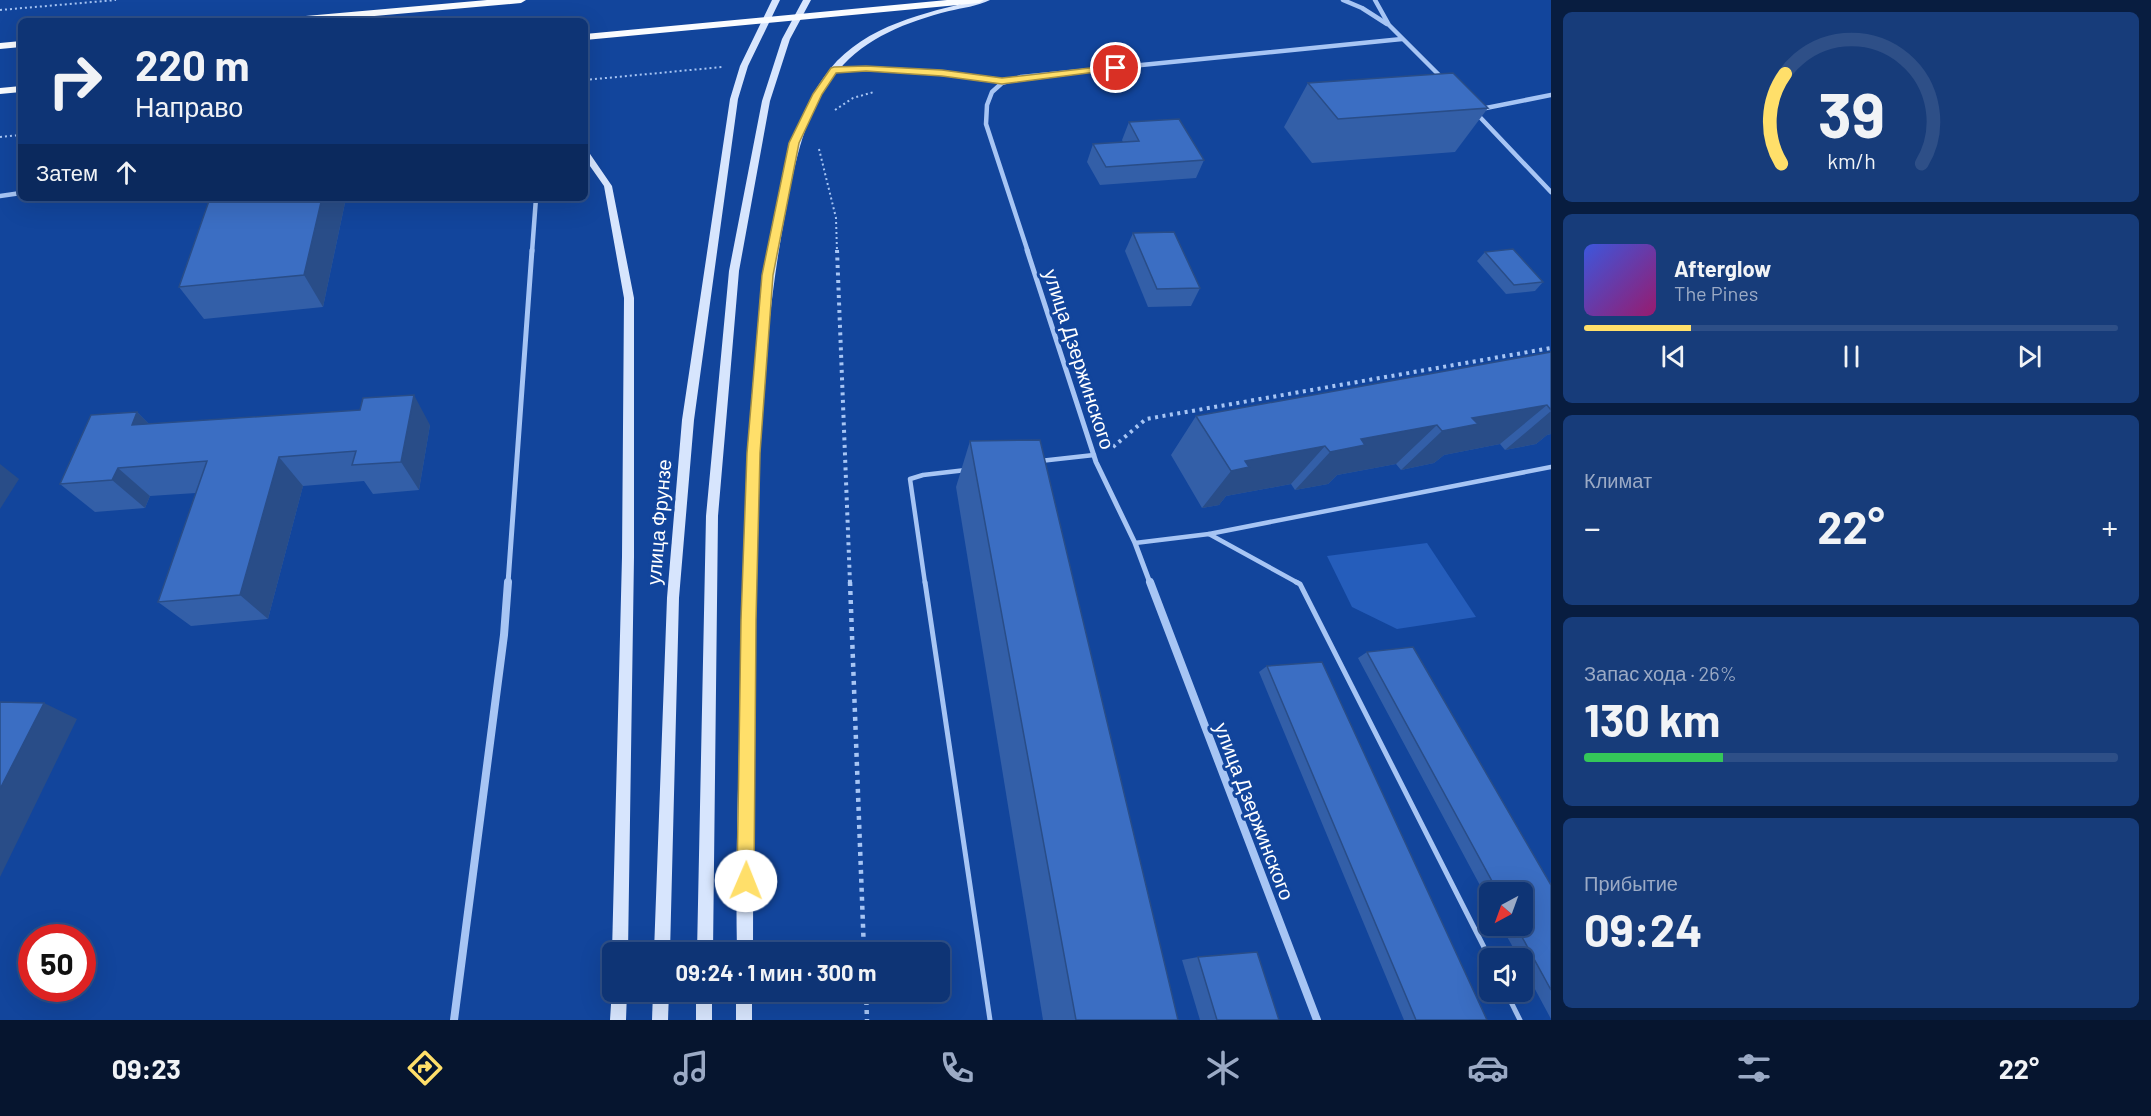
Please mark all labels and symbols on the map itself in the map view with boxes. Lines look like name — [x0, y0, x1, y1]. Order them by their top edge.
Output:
pin — [1090, 42, 1141, 93]
street label: улица Дзержинского — [1040, 266, 1120, 452]
street label: улица Фрунзе — [641, 458, 675, 586]
street label: улица Дзержинского — [1210, 719, 1300, 903]
position arrow — [714, 849, 778, 913]
north arrow — [1479, 882, 1533, 936]
speed limit sign: 50 — [18, 924, 96, 1002]

